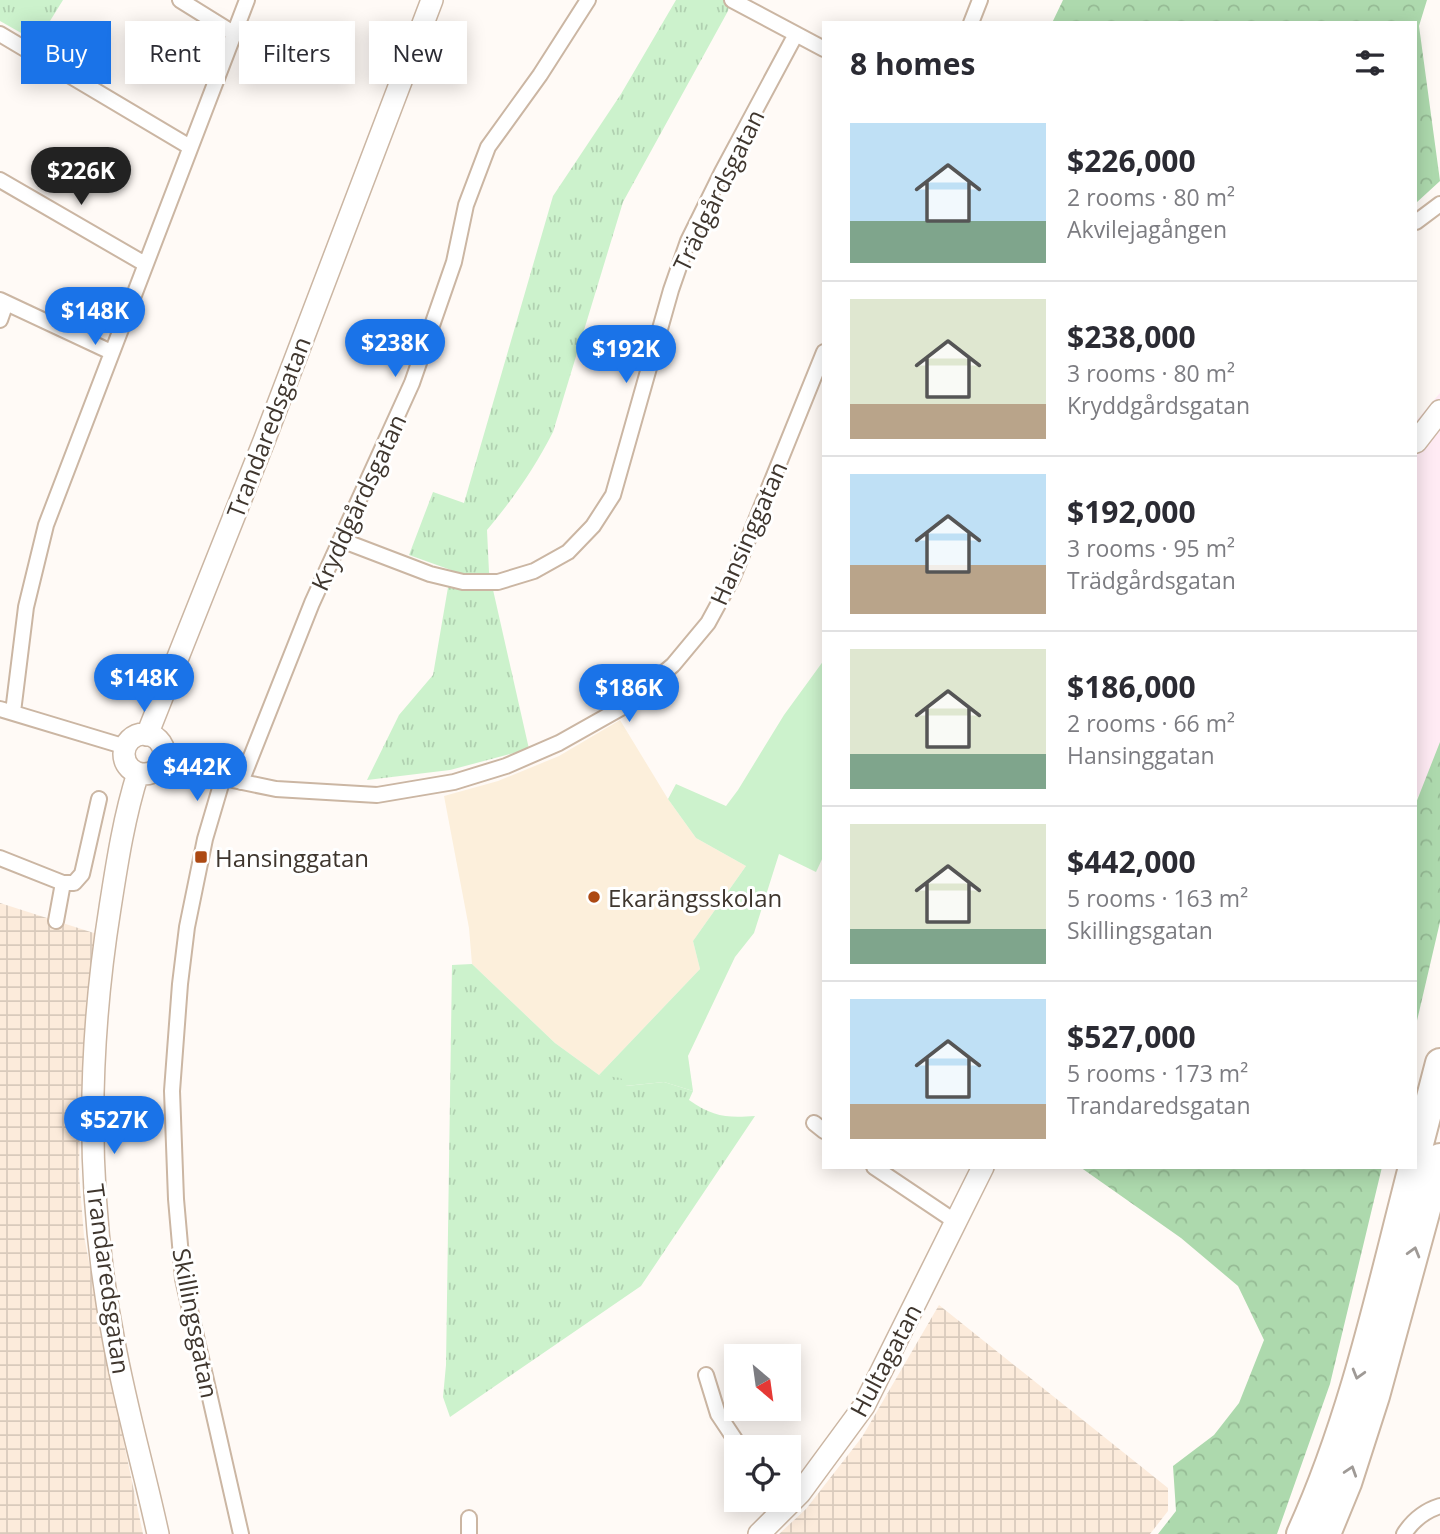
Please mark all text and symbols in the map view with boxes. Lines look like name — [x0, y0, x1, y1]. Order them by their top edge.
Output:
chip: Buy — [21, 21, 111, 84]
chip: Rent — [125, 21, 225, 84]
chip: Filters — [239, 21, 355, 84]
chip: New — [369, 21, 467, 84]
text: 8 homes — [850, 43, 975, 84]
icon: filters — [1351, 44, 1389, 82]
street label: Trädgårdsgatan — [665, 104, 771, 276]
text: $226,000 — [1067, 140, 1196, 181]
pin: $226K — [32, 148, 130, 207]
icon: home — [906, 151, 990, 235]
text: $226K — [47, 154, 115, 186]
text: 2 rooms · 80 m² — [1067, 181, 1235, 213]
text: Akvilejagången — [1067, 213, 1227, 245]
pin: $148K — [46, 288, 144, 347]
text: $148K — [61, 294, 129, 326]
text: $238,000 — [1067, 316, 1196, 357]
pin: $238K — [346, 320, 444, 379]
text: $238K — [361, 326, 429, 358]
pin: $192K — [577, 326, 675, 385]
icon: home — [906, 327, 990, 411]
street label: Trandaredsgatan — [218, 332, 318, 522]
text: $192K — [592, 332, 660, 364]
text: 3 rooms · 80 m² — [1067, 357, 1235, 389]
text: Kryddgårdsgatan — [1067, 389, 1250, 421]
street label: Kryddgårdsgatan — [303, 408, 413, 596]
street label: Hansinggatan — [702, 456, 794, 610]
text: $192,000 — [1067, 491, 1196, 532]
icon: home — [906, 502, 990, 586]
text: 3 rooms · 95 m² — [1067, 532, 1235, 564]
text: Trädgårdsgatan — [1067, 564, 1236, 596]
pin: $148K — [95, 654, 193, 714]
text: $148K — [110, 661, 178, 693]
pin: $186K — [580, 664, 678, 724]
text: $186,000 — [1067, 666, 1196, 707]
text: $186K — [595, 671, 663, 703]
icon: home — [906, 677, 990, 761]
text: 2 rooms · 66 m² — [1067, 707, 1235, 739]
text: Hansinggatan — [1067, 739, 1215, 771]
pin: $442K — [148, 744, 246, 803]
text: $442K — [163, 750, 231, 782]
place label: Hansinggatan — [215, 841, 369, 874]
text: $442,000 — [1067, 841, 1196, 882]
marker: Hansinggatan — [193, 849, 209, 865]
icon: home — [906, 852, 990, 936]
place label: Ekarängsskolan — [608, 881, 782, 914]
text: 5 rooms · 163 m² — [1067, 882, 1248, 914]
marker: Ekarängsskolan — [586, 889, 602, 905]
text: Skillingsgatan — [1067, 914, 1213, 946]
text: $527,000 — [1067, 1016, 1196, 1057]
icon: home — [906, 1027, 990, 1111]
text: 5 rooms · 173 m² — [1067, 1057, 1248, 1089]
text: Trandaredsgatan — [1067, 1089, 1251, 1121]
pin: $527K — [65, 1096, 163, 1156]
text: $527K — [80, 1103, 148, 1135]
street label: Trandaredsgatan — [79, 1182, 139, 1376]
street label: Skillingsgatan — [165, 1245, 227, 1401]
one-way arrow — [1405, 1246, 1420, 1258]
street label: Hultagatan — [841, 1298, 929, 1422]
north arrow — [724, 1344, 802, 1421]
map controls — [724, 1344, 801, 1512]
one-way arrow — [1351, 1367, 1366, 1379]
button: locate — [724, 1435, 801, 1512]
one-way arrow — [1343, 1465, 1357, 1477]

